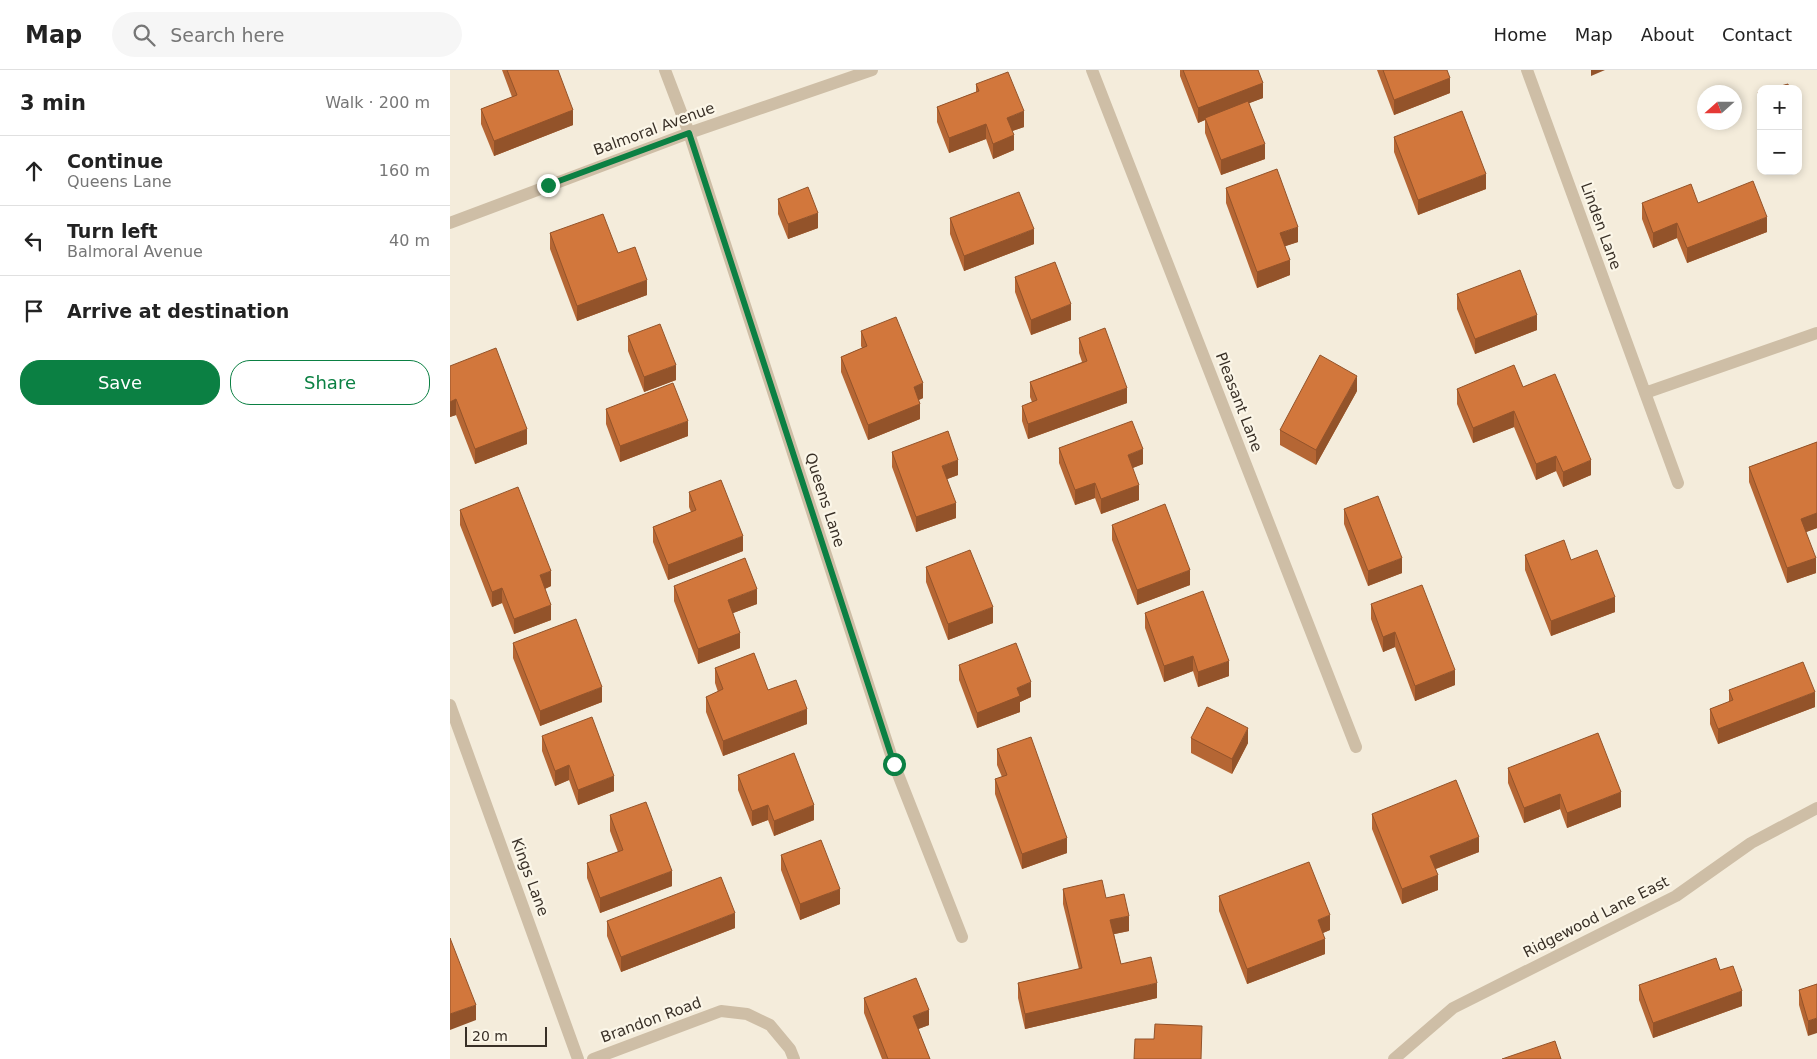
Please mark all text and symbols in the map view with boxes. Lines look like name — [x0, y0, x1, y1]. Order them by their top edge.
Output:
search box — [112, 12, 462, 57]
text: Map — [25, 21, 82, 49]
icon: search — [130, 21, 158, 49]
text: Search here — [170, 24, 284, 46]
text: Home — [1494, 24, 1547, 45]
text: Map — [1575, 24, 1613, 45]
text: About — [1641, 24, 1694, 45]
text: Contact — [1722, 24, 1792, 45]
north arrow — [1697, 85, 1742, 130]
map controls — [1757, 85, 1802, 175]
button: + — [1757, 85, 1802, 130]
text: 3 min — [20, 91, 86, 115]
text: Walk · 200 m — [325, 93, 430, 112]
street label: Balmoral Avenue — [591, 99, 717, 159]
button: − — [1757, 130, 1802, 175]
text: Continue — [67, 150, 163, 172]
icon: ahead — [20, 157, 48, 185]
text: 160 m — [379, 161, 430, 180]
text: Queens Lane — [67, 172, 172, 191]
route end — [537, 174, 560, 197]
street label: Linden Lane — [1577, 180, 1625, 272]
text: Turn left — [67, 220, 158, 242]
icon: left — [20, 227, 48, 255]
text: 40 m — [389, 231, 430, 250]
text: Balmoral Avenue — [67, 242, 203, 261]
icon: arrive — [20, 297, 48, 325]
text: Arrive at destination — [67, 300, 289, 322]
street label: Pleasant Lane — [1212, 350, 1266, 454]
button: Save — [20, 360, 220, 405]
button: Share — [230, 360, 430, 405]
street label: Queens Lane — [801, 451, 849, 549]
route start — [883, 753, 906, 776]
street label: Kings Lane — [508, 835, 552, 919]
street label: Ridgewood Lane East — [1520, 872, 1672, 962]
street label: Brandon Road — [598, 993, 704, 1047]
scale bar — [465, 1024, 548, 1047]
text: 20 m — [472, 1028, 508, 1044]

